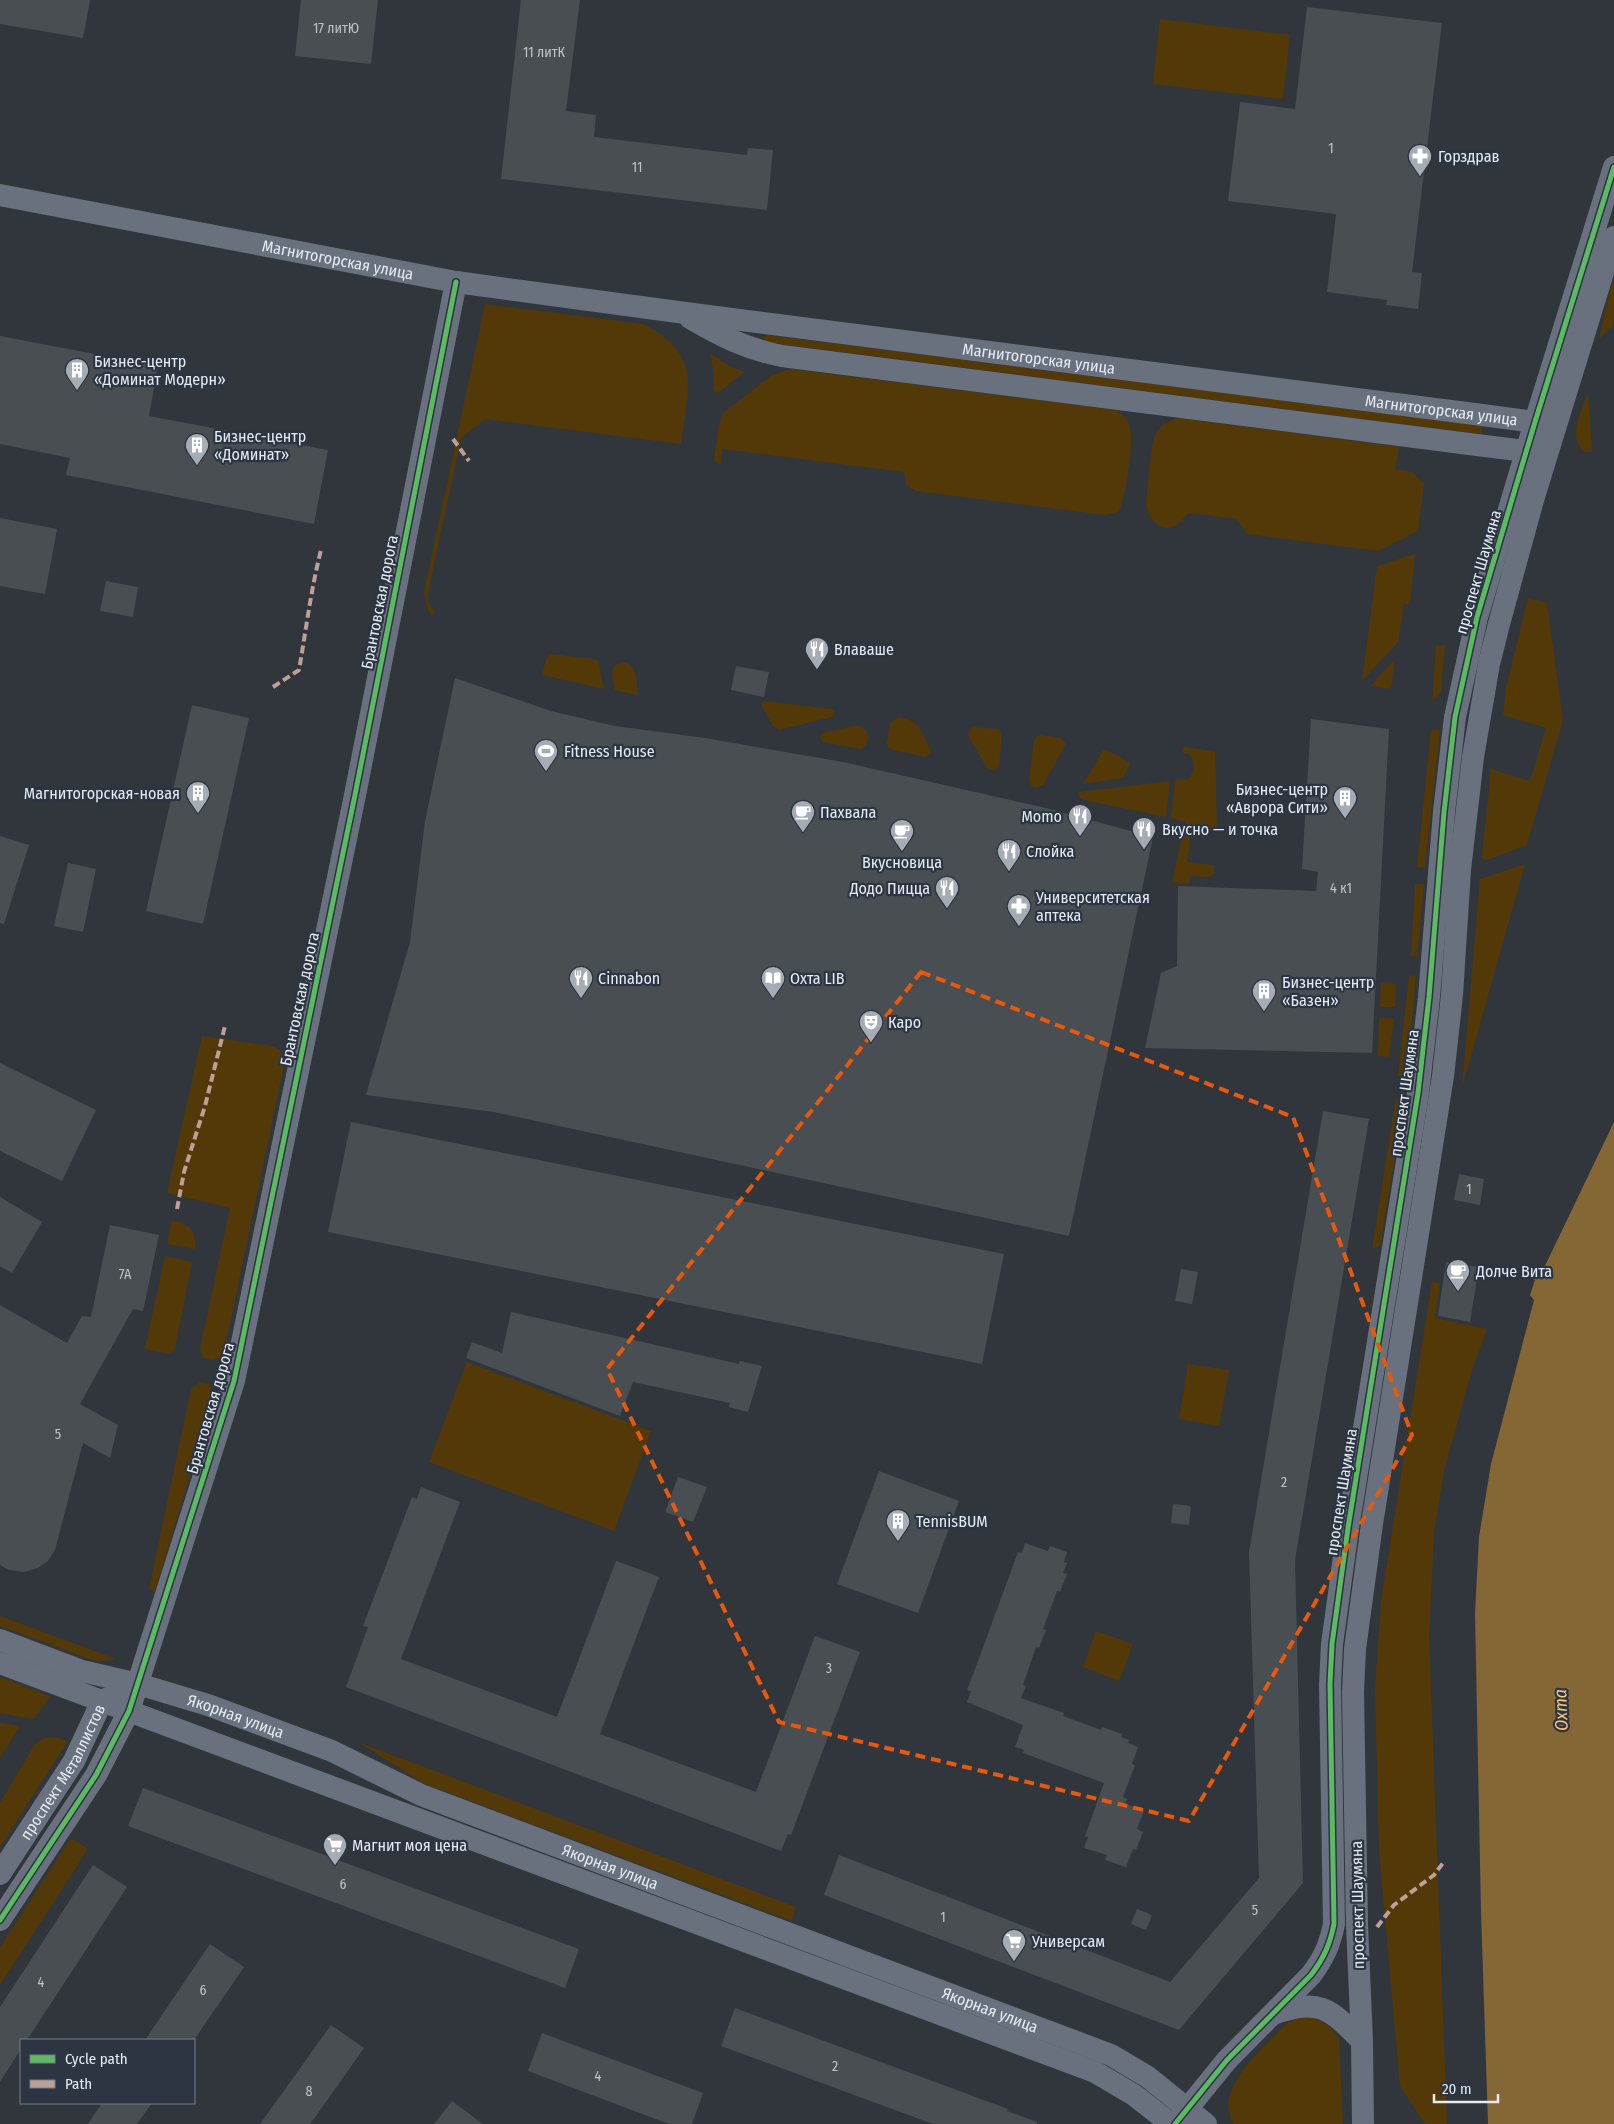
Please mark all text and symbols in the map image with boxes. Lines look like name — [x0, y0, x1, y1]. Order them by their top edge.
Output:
house number: 17 литЮ — [313, 20, 359, 37]
house number: 11 литК — [523, 44, 565, 61]
house number: 1 — [1328, 140, 1334, 157]
pharmacy icon: Горздрав — [1407, 143, 1433, 177]
place label: Горздрав — [1438, 147, 1500, 166]
house number: 11 — [632, 159, 642, 176]
street label: Магнитогорская улица — [261, 236, 415, 284]
street label: Магнитогорская улица — [961, 340, 1116, 378]
place label: Бизнес-центр «Доминат Модерн» — [94, 352, 226, 389]
building icon: Бизнес-центр «Доминат Модерн» — [64, 357, 90, 391]
street label: Магнитогорская улица — [1364, 391, 1519, 430]
place label: Бизнес-центр «Доминат» — [214, 427, 306, 464]
building icon: Бизнес-центр «Доминат» — [184, 432, 210, 466]
street label: проспект Шаумяна — [1452, 508, 1505, 636]
street label: Брантовская дорога — [357, 533, 402, 671]
restaurant icon: Влаваше — [804, 636, 830, 670]
place label: Влаваше — [834, 640, 894, 659]
sports icon: Fitness House — [533, 738, 559, 772]
place label: Fitness House — [564, 742, 655, 761]
building icon: Магнитогорская-новая — [185, 780, 211, 814]
place label: Бизнес-центр «Аврора Сити» — [1226, 780, 1328, 817]
place label: Магнитогорская-новая — [24, 784, 180, 803]
building icon: Бизнес-центр «Аврора Сити» — [1332, 785, 1358, 819]
cafe icon: Пахвала — [790, 799, 816, 833]
place label: Пахвала — [820, 803, 876, 822]
restaurant icon: Momo — [1067, 803, 1093, 837]
place label: Momo — [1021, 807, 1062, 826]
restaurant icon: Вкусно — и точка — [1131, 816, 1157, 850]
cafe icon: Вкусновица — [889, 818, 915, 852]
place label: Вкусно — и точка — [1162, 820, 1278, 839]
restaurant icon: Слойка — [996, 838, 1022, 872]
place label: Слойка — [1026, 842, 1075, 861]
place label: Вкусновица — [862, 853, 942, 872]
restaurant icon: Додо Пицца — [934, 875, 960, 909]
place label: Додо Пицца — [849, 879, 930, 898]
house number: 4 к1 — [1330, 880, 1352, 897]
place label: Университетская аптека — [1035, 888, 1150, 925]
pharmacy icon: Университетская аптека — [1006, 893, 1032, 927]
street label: Брантовская дорога — [276, 930, 323, 1068]
restaurant icon: Cinnabon — [568, 965, 594, 999]
library icon: Охта LIB — [760, 965, 786, 999]
place label: Cinnabon — [598, 969, 660, 988]
place label: Охта LIB — [790, 969, 845, 988]
place label: Бизнес-центр «Базен» — [1282, 973, 1374, 1010]
building icon: Бизнес-центр «Базен» — [1251, 978, 1277, 1012]
theatre icon: Каро — [858, 1009, 884, 1043]
place label: Каро — [888, 1013, 921, 1032]
street label: проспект Шаумяна — [1386, 1028, 1423, 1158]
house number: 1 — [1466, 1181, 1472, 1198]
cafe icon: Долче Вита — [1445, 1258, 1471, 1292]
place label: Долче Вита — [1475, 1262, 1552, 1281]
house number: 7А — [119, 1266, 132, 1283]
street label: Брантовская дорога — [183, 1340, 238, 1476]
house number: 5 — [55, 1426, 61, 1443]
street label: проспект Шаумяна — [1322, 1427, 1361, 1557]
house number: 2 — [1281, 1474, 1287, 1491]
building icon: TennisBUM — [885, 1508, 911, 1542]
place label: TennisBUM — [916, 1512, 988, 1531]
house number: 3 — [826, 1660, 832, 1677]
water label: Охта — [1549, 1689, 1573, 1731]
street label: Якорная улица — [185, 1690, 287, 1742]
street label: проспект Металлистов — [16, 1701, 109, 1843]
supermarket icon: Магнит моя цена — [322, 1832, 348, 1866]
place label: Магнит моя цена — [352, 1836, 467, 1855]
street label: Якорная улица — [559, 1840, 661, 1894]
street label: проспект Шаумяна — [1347, 1841, 1368, 1969]
house number: 6 — [340, 1876, 347, 1893]
house number: 5 — [1252, 1902, 1258, 1919]
house number: 1 — [940, 1909, 946, 1926]
supermarket icon: Универсам — [1001, 1928, 1027, 1962]
place label: Универсам — [1031, 1932, 1105, 1951]
house number: 4 — [38, 1974, 45, 1991]
house number: 6 — [200, 1982, 207, 1999]
street label: Якорная улица — [939, 1983, 1041, 2037]
legend — [20, 2039, 195, 2104]
text: Cycle path — [65, 2050, 128, 2068]
house number: 2 — [832, 2058, 838, 2075]
house number: 4 — [595, 2068, 602, 2085]
scale bar — [1434, 2072, 1498, 2104]
text: Path — [65, 2075, 92, 2093]
text: 20 m — [1442, 2080, 1472, 2098]
house number: 8 — [306, 2083, 313, 2100]

